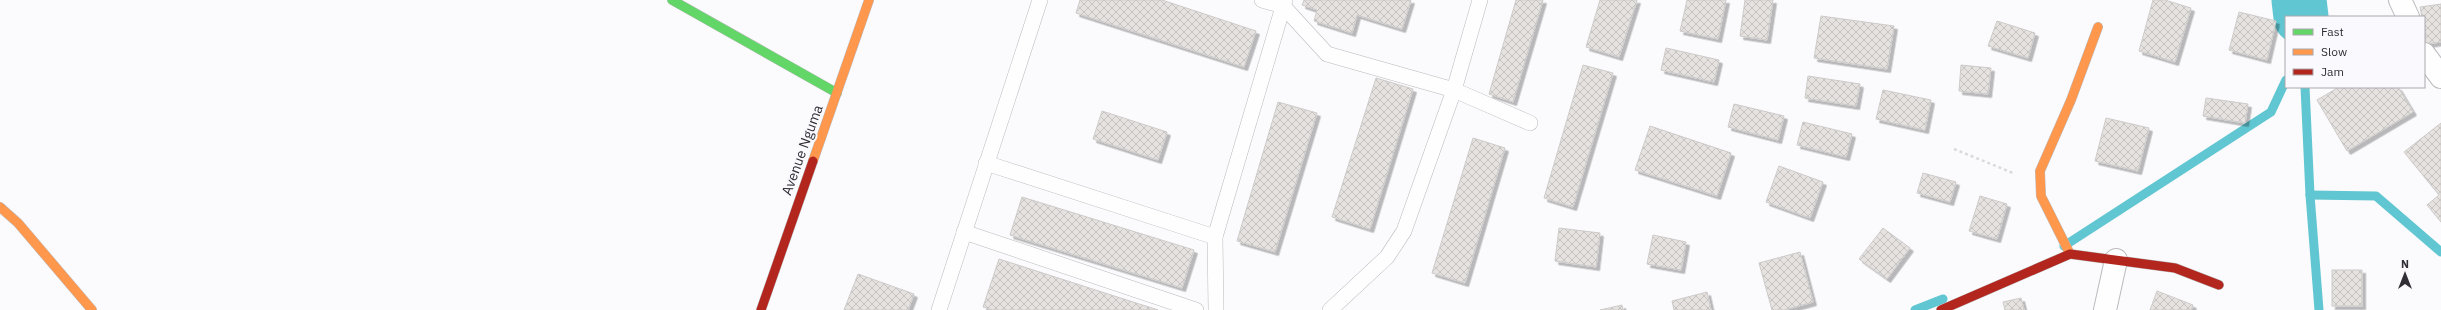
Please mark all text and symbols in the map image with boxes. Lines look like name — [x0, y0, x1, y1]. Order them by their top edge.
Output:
legend — [2285, 16, 2425, 88]
text: Fast — [2321, 24, 2344, 39]
text: Slow — [2321, 44, 2347, 59]
text: Jam — [2321, 64, 2344, 79]
street label: Avenue Nguma — [777, 102, 827, 198]
north arrow — [2385, 254, 2425, 294]
text: N — [2401, 257, 2409, 271]

